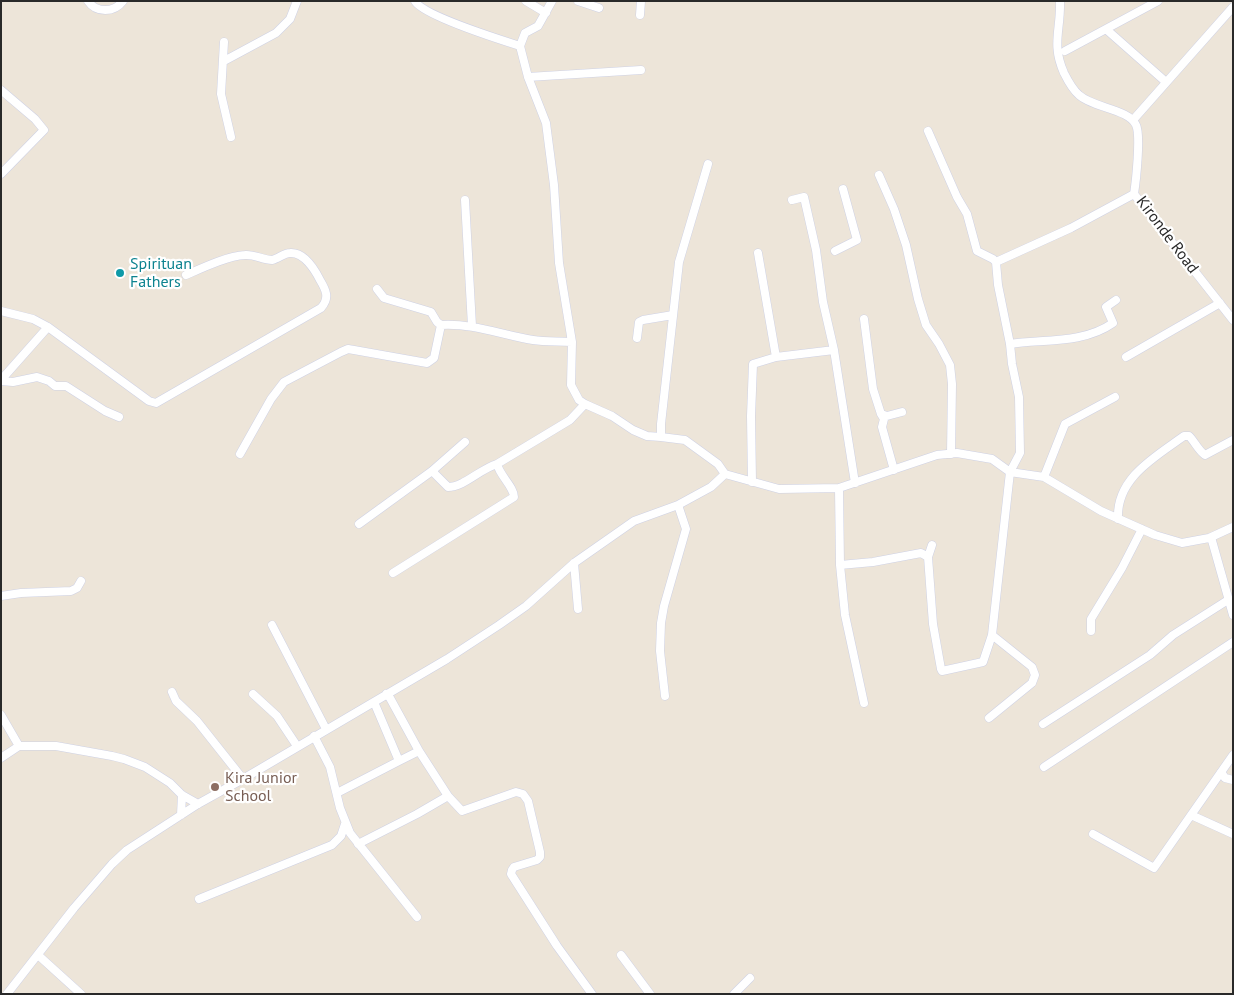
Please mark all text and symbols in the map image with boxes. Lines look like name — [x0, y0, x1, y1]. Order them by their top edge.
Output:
street label: Kironde Road — [1132, 193, 1202, 277]
place label: Spirituan Fathers — [130, 254, 192, 292]
marker: Spirituan Fathers — [114, 267, 126, 279]
place label: Kira Junior School — [225, 768, 297, 806]
marker: Kira Junior School — [209, 781, 221, 793]

